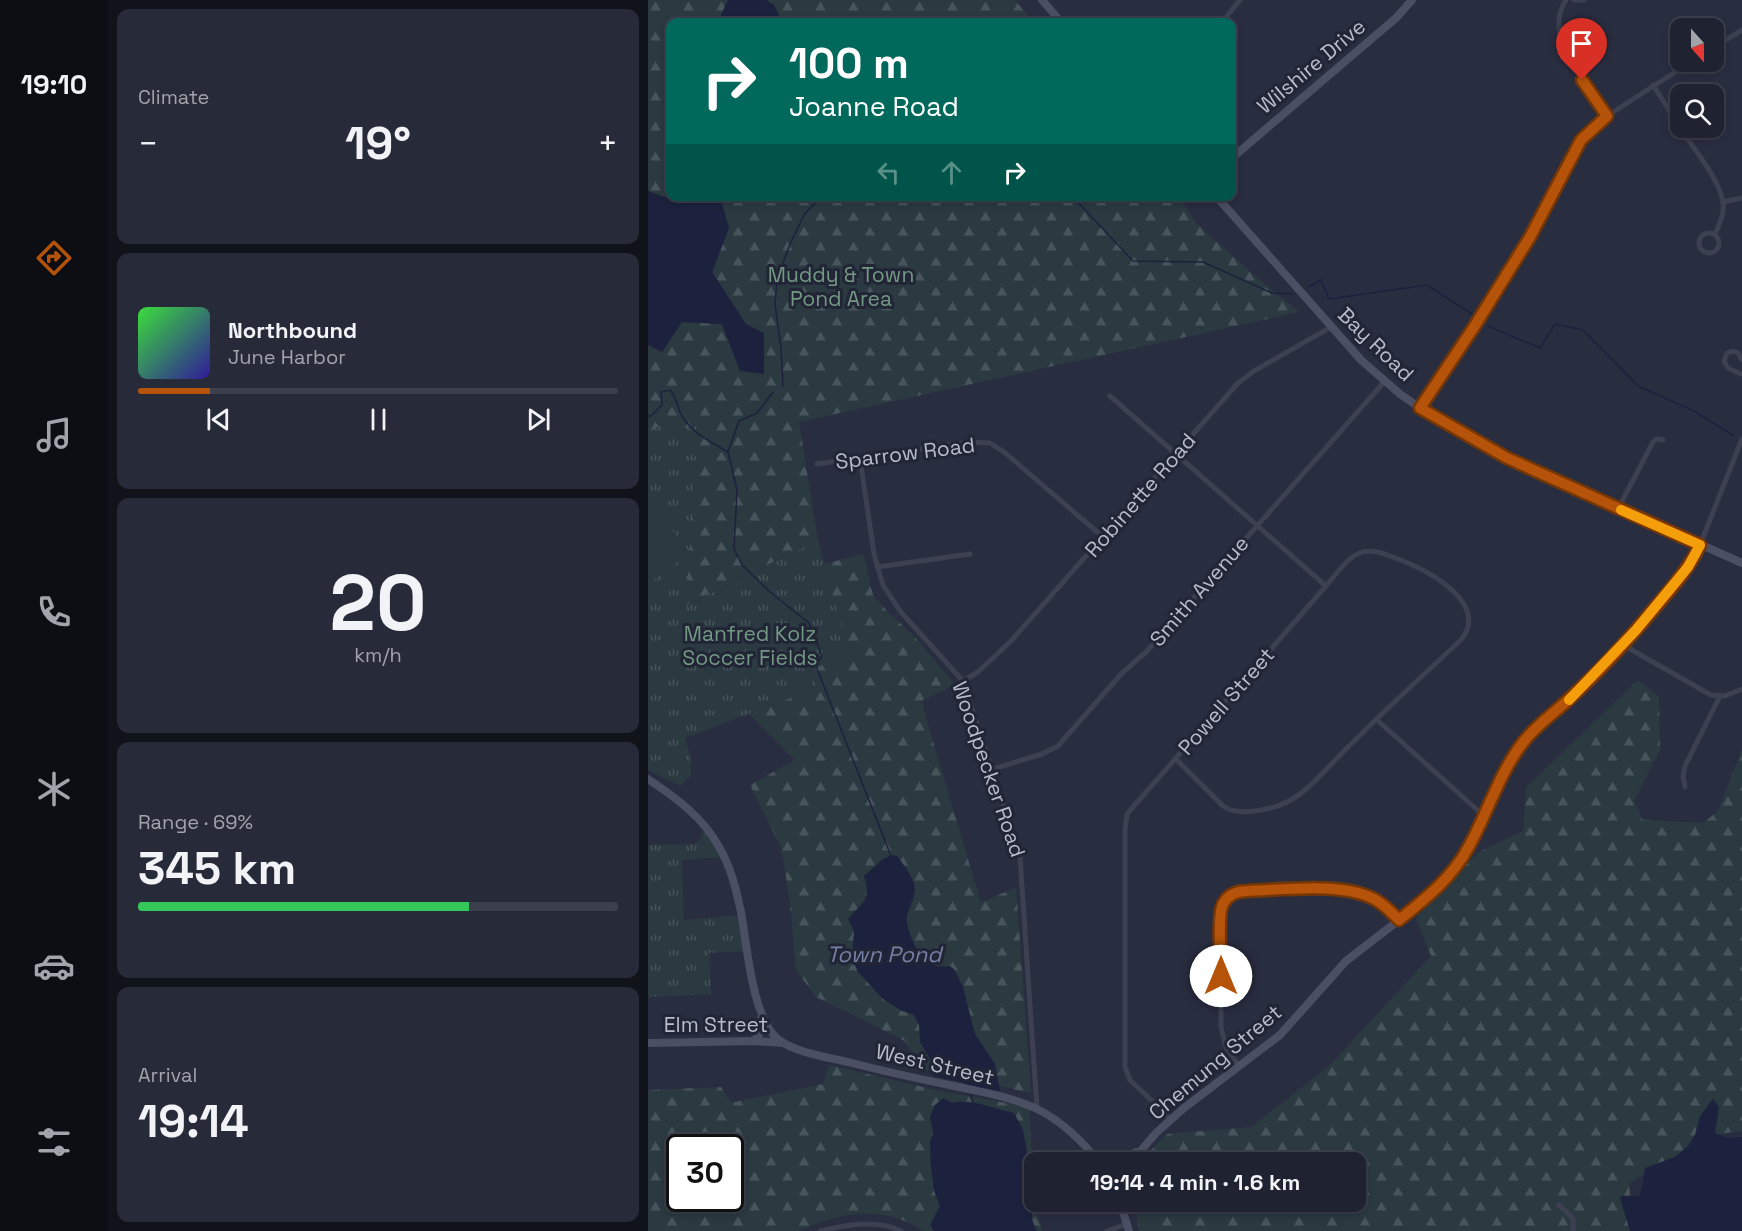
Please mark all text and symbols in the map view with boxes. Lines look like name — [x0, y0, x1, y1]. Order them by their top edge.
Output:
street label: Wilshire Drive — [1251, 13, 1371, 119]
pin — [1556, 18, 1607, 80]
north arrow — [1670, 18, 1724, 72]
map controls — [1670, 18, 1724, 138]
icon: arrive — [1565, 27, 1598, 60]
text: 100 m — [789, 37, 909, 90]
icon: right — [690, 42, 768, 120]
text: 19:10 — [21, 67, 87, 102]
text: Climate — [138, 84, 209, 110]
button: search — [1670, 84, 1724, 138]
text: Joanne Road — [789, 89, 959, 124]
text: 19° — [345, 115, 411, 172]
text: − — [138, 123, 158, 165]
text: + — [598, 123, 618, 165]
icon: left — [872, 156, 905, 189]
icon: ahead — [935, 156, 968, 189]
icon: right — [998, 156, 1031, 189]
icon: directions — [33, 237, 75, 279]
park label: Muddy & Town Pond Area — [768, 261, 914, 312]
street label: Bay Road — [1332, 301, 1420, 387]
text: Northbound — [228, 316, 357, 344]
text: June Harbor — [228, 344, 346, 370]
icon: previous — [202, 403, 235, 436]
icon: pause — [362, 403, 395, 436]
icon: next — [522, 403, 555, 436]
icon: music — [33, 414, 75, 456]
street label: Robinette Road — [1079, 427, 1201, 563]
street label: Sparrow Road — [834, 431, 976, 475]
street label: Smith Avenue — [1144, 530, 1254, 652]
text: 20 — [330, 553, 426, 653]
icon: phone — [33, 591, 75, 633]
park label: Manfred Kolz Soccer Fields — [682, 620, 818, 671]
text: km/h — [354, 642, 402, 668]
street label: Powell Street — [1172, 642, 1280, 760]
street label: Woodpecker Road — [946, 678, 1032, 860]
icon: climate — [33, 768, 75, 810]
text: Range · 69% — [138, 809, 253, 835]
text: 345 km — [138, 840, 296, 897]
water label: Town Pond — [827, 940, 944, 968]
position arrow — [1189, 944, 1253, 1008]
icon: car — [33, 945, 75, 987]
street label: Chemung Street — [1143, 998, 1287, 1126]
street label: Elm Street — [664, 1011, 768, 1038]
street label: West Street — [873, 1037, 997, 1091]
text: Arrival — [138, 1062, 197, 1088]
text: 19:14 — [138, 1093, 249, 1150]
icon: filters — [33, 1121, 75, 1163]
speed limit sign: 30 — [666, 1134, 744, 1212]
text: 19:14 · 4 min · 1.6 km — [1090, 1168, 1300, 1196]

